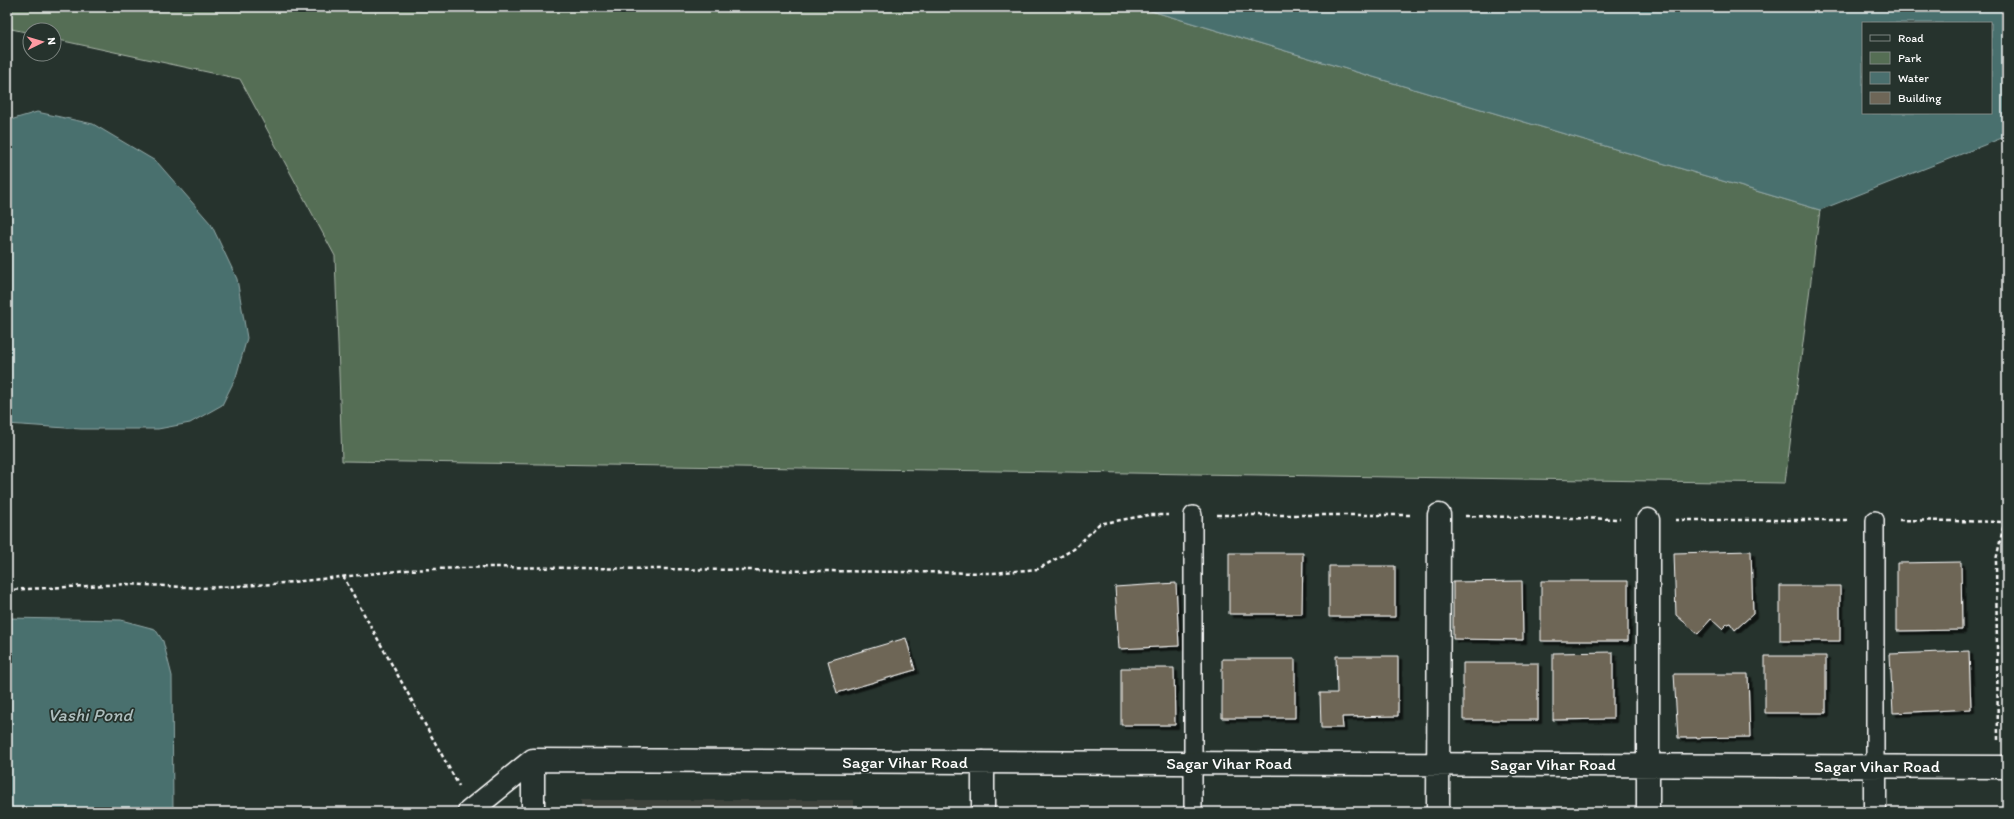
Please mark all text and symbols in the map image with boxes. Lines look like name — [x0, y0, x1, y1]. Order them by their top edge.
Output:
north arrow — [22, 22, 62, 62]
legend — [1862, 22, 1992, 114]
text: Road — [1898, 31, 1924, 45]
text: N — [45, 37, 58, 45]
text: Park — [1898, 51, 1922, 65]
text: Water — [1898, 71, 1929, 85]
text: Building — [1898, 91, 1942, 105]
water label: Vashi Pond — [48, 704, 134, 726]
street label: Sagar Vihar Road — [842, 752, 968, 772]
street label: Sagar Vihar Road — [1166, 753, 1292, 773]
street label: Sagar Vihar Road — [1490, 754, 1616, 774]
street label: Sagar Vihar Road — [1814, 756, 1940, 776]

